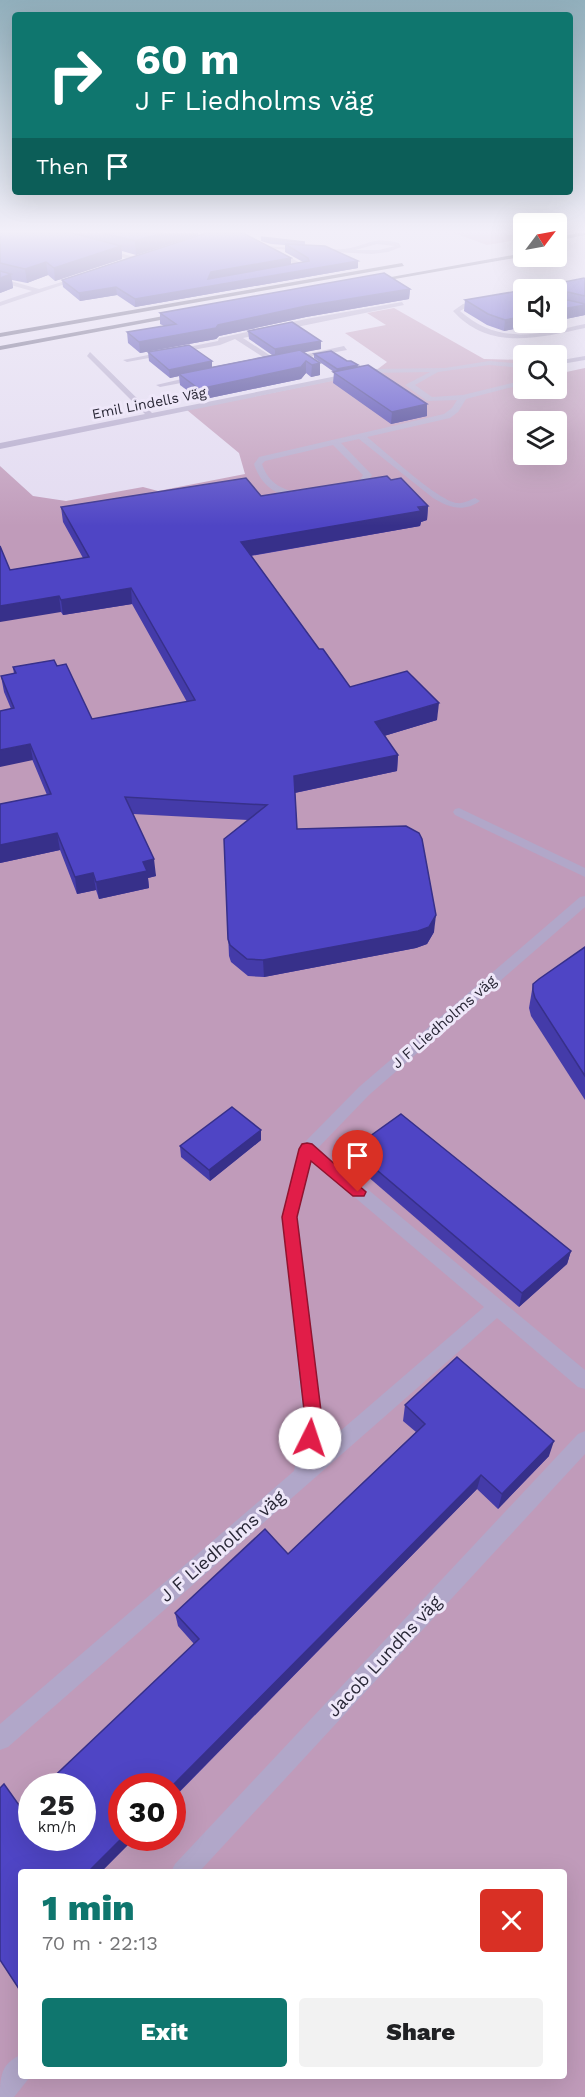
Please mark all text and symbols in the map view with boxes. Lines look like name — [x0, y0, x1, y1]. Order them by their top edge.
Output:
text: 60 m — [135, 35, 239, 84]
icon: right — [36, 36, 114, 114]
text: J F Liedholms väg — [135, 85, 373, 117]
icon: arrive — [101, 150, 134, 183]
text: Then — [36, 154, 89, 179]
north arrow — [513, 213, 567, 267]
map controls — [513, 213, 567, 465]
button: sound — [513, 279, 567, 333]
button: search — [513, 345, 567, 399]
street label: Emil Lindells Väg — [91, 384, 208, 422]
button: layers — [513, 411, 567, 465]
street label: J F Liedholms väg — [388, 972, 500, 1072]
pin — [332, 1130, 383, 1192]
icon: arrive — [341, 1139, 374, 1172]
position arrow — [278, 1406, 342, 1470]
street label: J F Liedholms väg — [155, 1486, 289, 1606]
street label: Jacob Lundhs väg — [323, 1591, 446, 1721]
speed limit sign: 30 — [108, 1773, 186, 1851]
text: 25 — [39, 1787, 75, 1822]
text: km/h — [38, 1818, 76, 1836]
text: 1 min — [42, 1887, 135, 1929]
button: close — [480, 1889, 543, 1952]
text: 70 m · 22:13 — [42, 1931, 158, 1955]
button: Exit — [42, 1998, 287, 2067]
button: Share — [299, 1998, 543, 2067]

